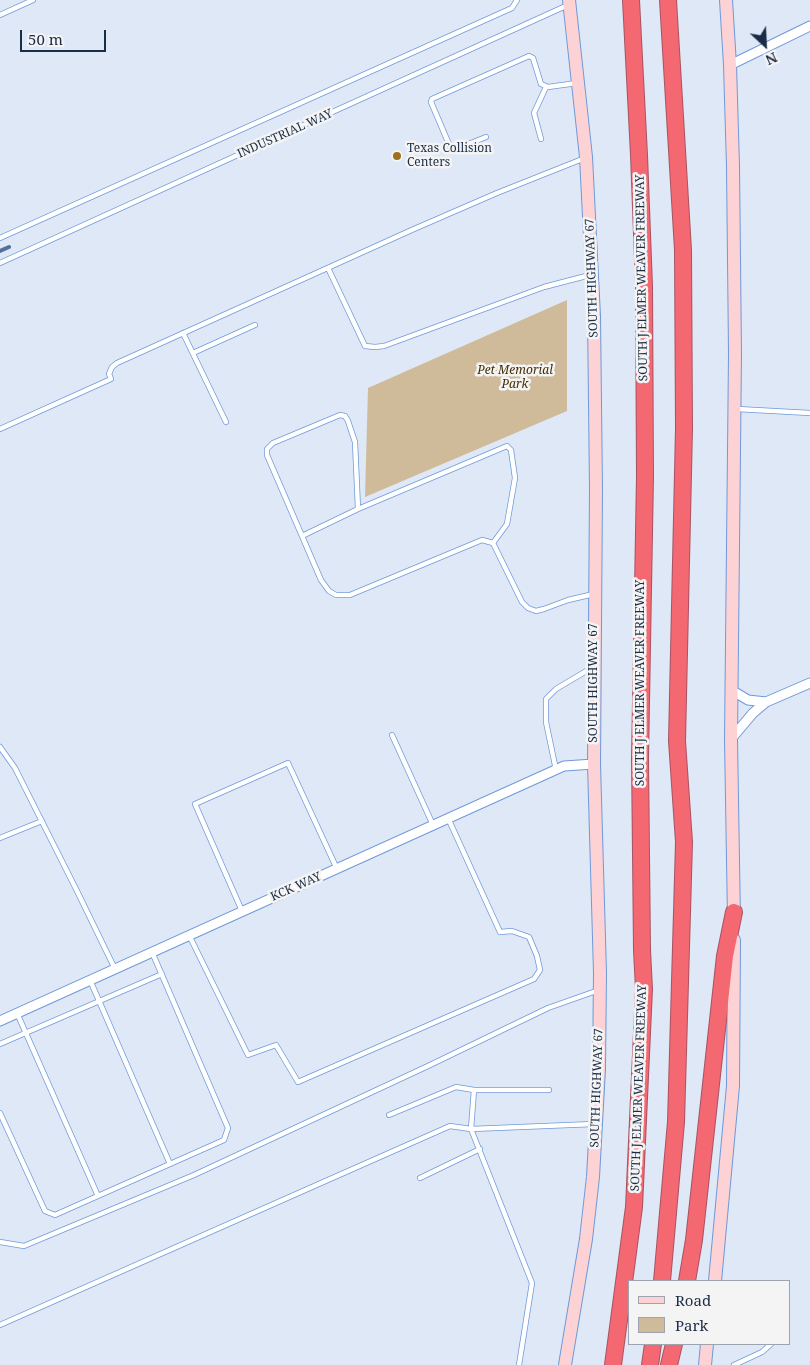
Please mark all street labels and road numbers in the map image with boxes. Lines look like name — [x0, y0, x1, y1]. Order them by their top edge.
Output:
street label: INDUSTRIAL WAY — [235, 107, 335, 161]
street label: SOUTH J ELMER WEAVER FREEWAY — [633, 175, 651, 381]
street label: SOUTH HIGHWAY 67 — [583, 218, 601, 338]
street label: SOUTH J ELMER WEAVER FREEWAY — [634, 580, 648, 786]
street label: SOUTH HIGHWAY 67 — [587, 623, 601, 743]
street label: KCK WAY — [268, 869, 324, 905]
street label: SOUTH J ELMER WEAVER FREEWAY — [628, 984, 650, 1192]
street label: SOUTH HIGHWAY 67 — [588, 1028, 606, 1148]

